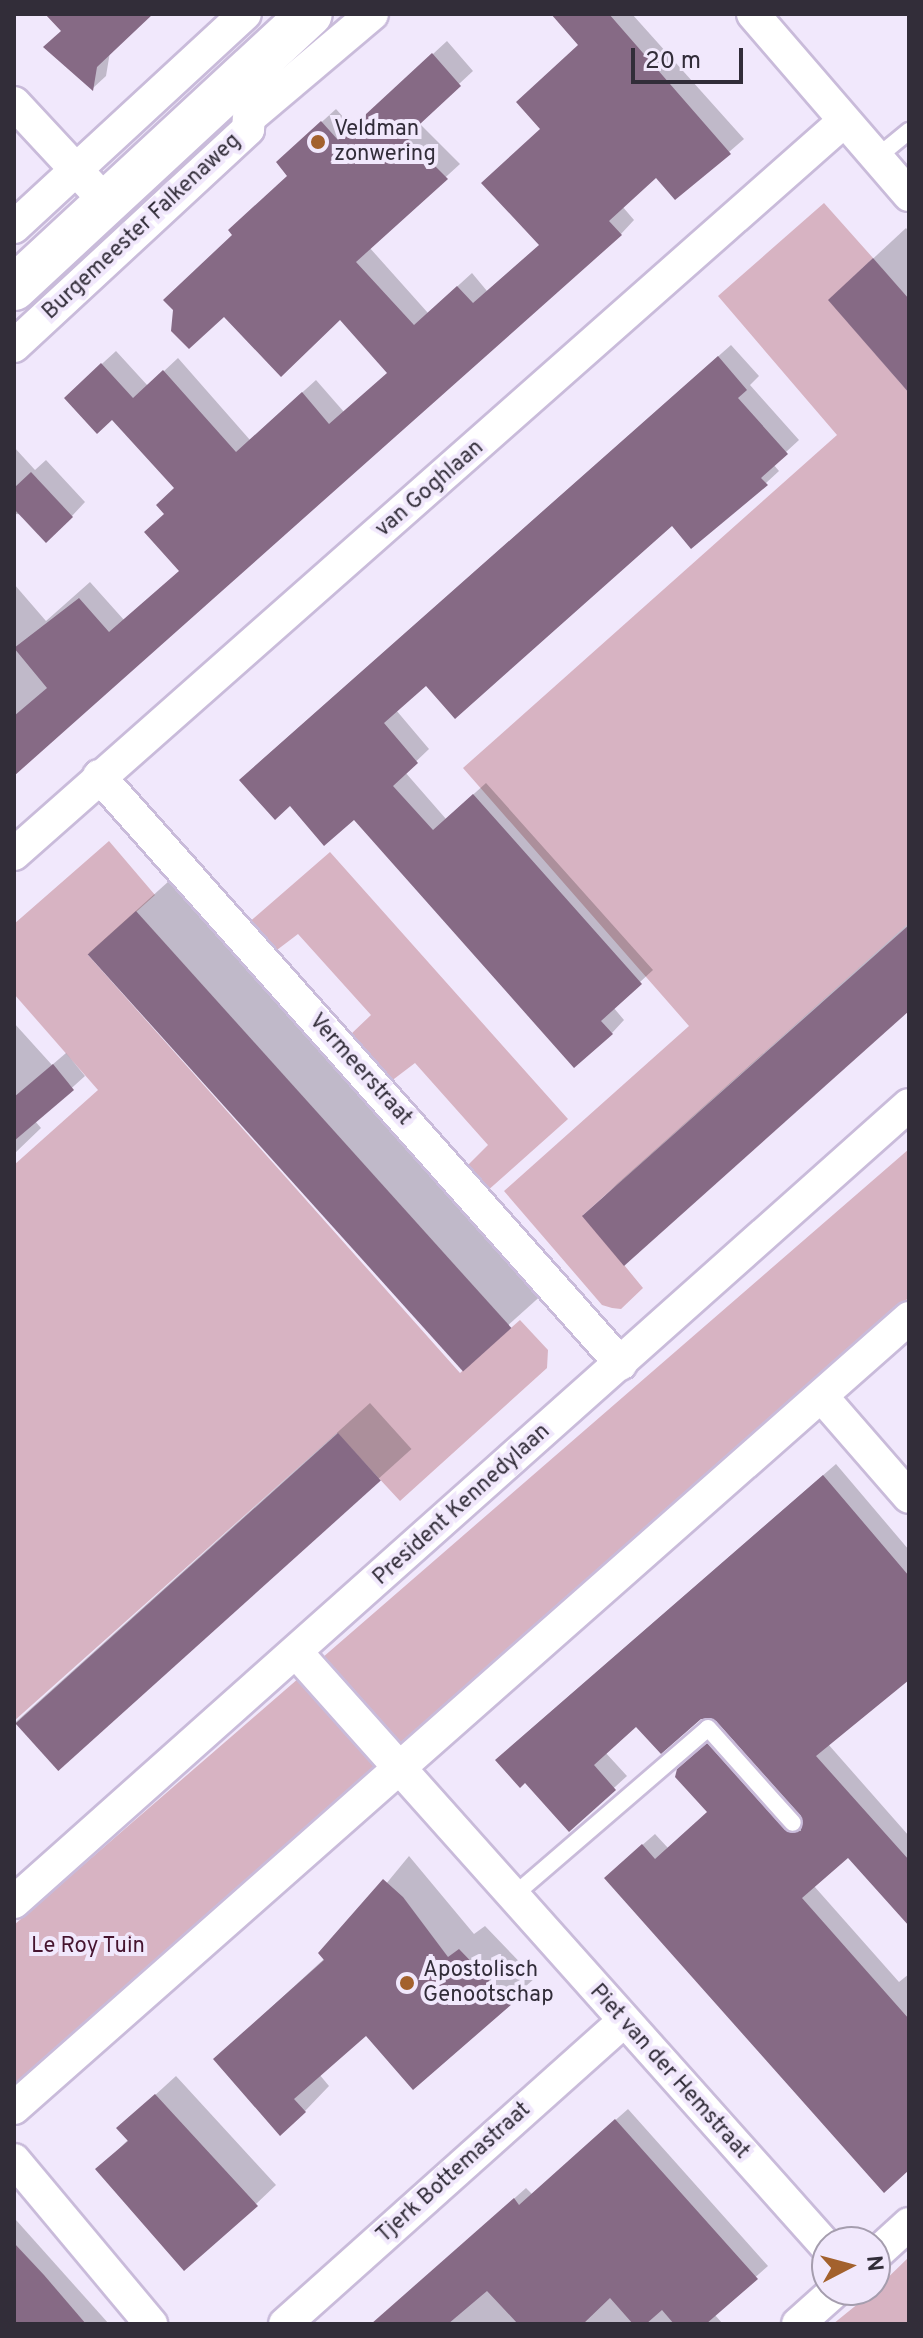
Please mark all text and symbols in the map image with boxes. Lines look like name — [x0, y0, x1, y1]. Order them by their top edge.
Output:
scale bar — [635, 32, 747, 82]
text: 20 m — [645, 47, 701, 77]
place label: Veldman zonwering — [334, 116, 436, 168]
street label: Burgemeester Falkenaweg — [38, 128, 246, 326]
marker: Veldman zonwering — [309, 133, 327, 151]
street label: van Goghlaan — [371, 435, 489, 543]
street label: Vermeerstraat — [303, 1009, 417, 1131]
street label: President Kennedylaan — [368, 1419, 556, 1591]
park label: Le Roy Tuin — [31, 1934, 145, 1960]
place label: Apostolisch Genootschap — [423, 1957, 554, 2008]
marker: Apostolisch Genootschap — [398, 1974, 416, 1992]
street label: Piet van der Hemstraat — [584, 1979, 754, 2165]
street label: Tjerk Bottemastraat — [372, 2097, 536, 2249]
north arrow — [811, 2226, 891, 2306]
text: N — [859, 2254, 888, 2273]

